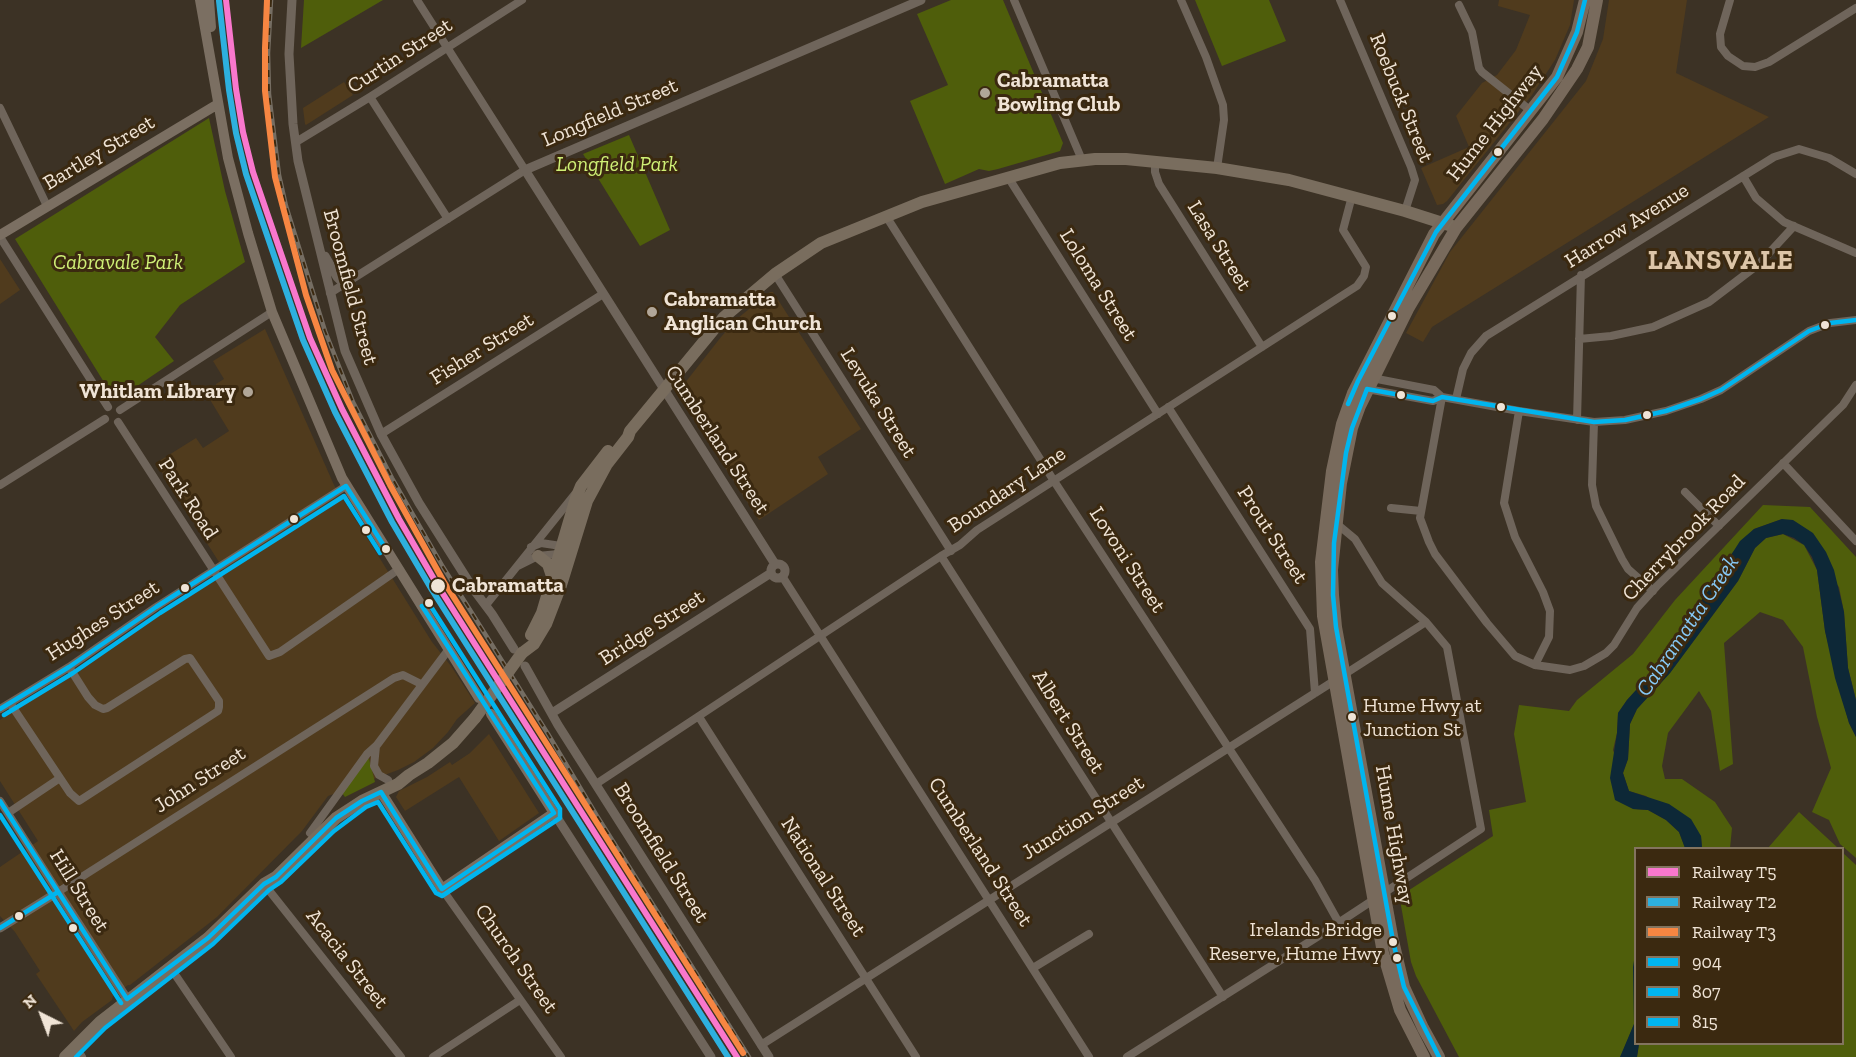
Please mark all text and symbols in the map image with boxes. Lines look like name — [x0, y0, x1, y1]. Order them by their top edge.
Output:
street label: Curtin Street — [343, 13, 457, 99]
street label: Roebuck Street — [1364, 30, 1438, 166]
street label: Hume Highway — [1442, 60, 1548, 186]
place label: Cabramatta Bowling Club — [997, 68, 1120, 118]
street label: Longfield Street — [538, 73, 682, 153]
marker: Cabramatta Bowling Club — [978, 86, 992, 100]
street label: Bartley Street — [39, 110, 159, 196]
unlabelled marker — [1492, 146, 1504, 158]
park label: Longfield Park — [556, 152, 678, 178]
street label: Harrow Avenue — [1560, 178, 1694, 274]
street label: Lasa Street — [1182, 196, 1256, 296]
street label: Broomfield Street — [317, 206, 383, 368]
street label: Loloma Street — [1054, 224, 1142, 346]
district label: LANSVALE — [1648, 245, 1794, 277]
park label: Cabravale Park — [53, 250, 183, 276]
place label: Cabramatta Anglican Church — [664, 287, 821, 337]
marker: Cabramatta Anglican Church — [645, 305, 659, 319]
street label: Fisher Street — [426, 307, 538, 391]
unlabelled marker — [1386, 310, 1398, 322]
unlabelled marker — [1819, 319, 1831, 331]
street label: Levuka Street — [834, 344, 922, 462]
street label: Cumberland Street — [659, 361, 775, 519]
place label: Whitlam Library — [80, 379, 236, 405]
marker: Whitlam Library — [241, 385, 255, 399]
unlabelled marker — [1395, 389, 1407, 401]
unlabelled marker — [1495, 401, 1507, 413]
unlabelled marker — [1641, 409, 1653, 421]
street label: Boundary Lane — [943, 441, 1071, 539]
street label: Park Road — [152, 454, 224, 544]
street label: Cherrybrook Road — [1617, 470, 1751, 606]
street label: Prout Street — [1231, 481, 1313, 589]
street label: Lovoni Street — [1083, 502, 1171, 618]
unlabelled marker — [288, 513, 300, 525]
unlabelled marker — [360, 524, 372, 536]
unlabelled marker — [380, 543, 392, 555]
water label: Cabramatta Creek — [1631, 550, 1745, 702]
place label: Cabramatta — [452, 573, 564, 599]
street label: Hughes Street — [42, 575, 164, 667]
marker: Cabramatta — [429, 577, 447, 595]
unlabelled marker — [179, 582, 191, 594]
street label: Bridge Street — [595, 585, 709, 671]
unlabelled marker — [423, 597, 435, 609]
street label: Albert Street — [1026, 666, 1110, 778]
place label: Hume Hwy at Junction St — [1363, 694, 1482, 741]
marker: Hume Hwy at Junction St — [1346, 711, 1358, 723]
street label: John Street — [150, 741, 250, 819]
street label: Hume Highway — [1369, 763, 1419, 907]
street label: Junction Street — [1017, 770, 1149, 866]
street label: Cumberland Street — [922, 773, 1038, 931]
street label: Broomfield Street — [608, 778, 714, 928]
street label: National Street — [775, 813, 871, 941]
street label: Hill Street — [44, 845, 114, 937]
legend — [1634, 847, 1844, 1045]
text: Railway T5 — [1692, 861, 1776, 883]
text: Railway T2 — [1692, 891, 1777, 913]
street label: Church Street — [469, 900, 563, 1018]
street label: Acacia Street — [300, 904, 394, 1014]
unlabelled marker — [13, 910, 25, 922]
place label: Irelands Bridge Reserve, Hume Hwy — [1209, 918, 1382, 965]
text: Railway T3 — [1692, 921, 1776, 943]
unlabelled marker — [67, 922, 79, 934]
marker: Irelands Bridge Reserve, Hume Hwy — [1387, 936, 1399, 948]
text: 904 — [1692, 951, 1722, 973]
unlabelled marker — [1391, 952, 1403, 964]
text: 807 — [1692, 981, 1721, 1003]
north arrow — [12, 985, 72, 1045]
text: N — [19, 990, 40, 1012]
text: 815 — [1692, 1011, 1718, 1033]

